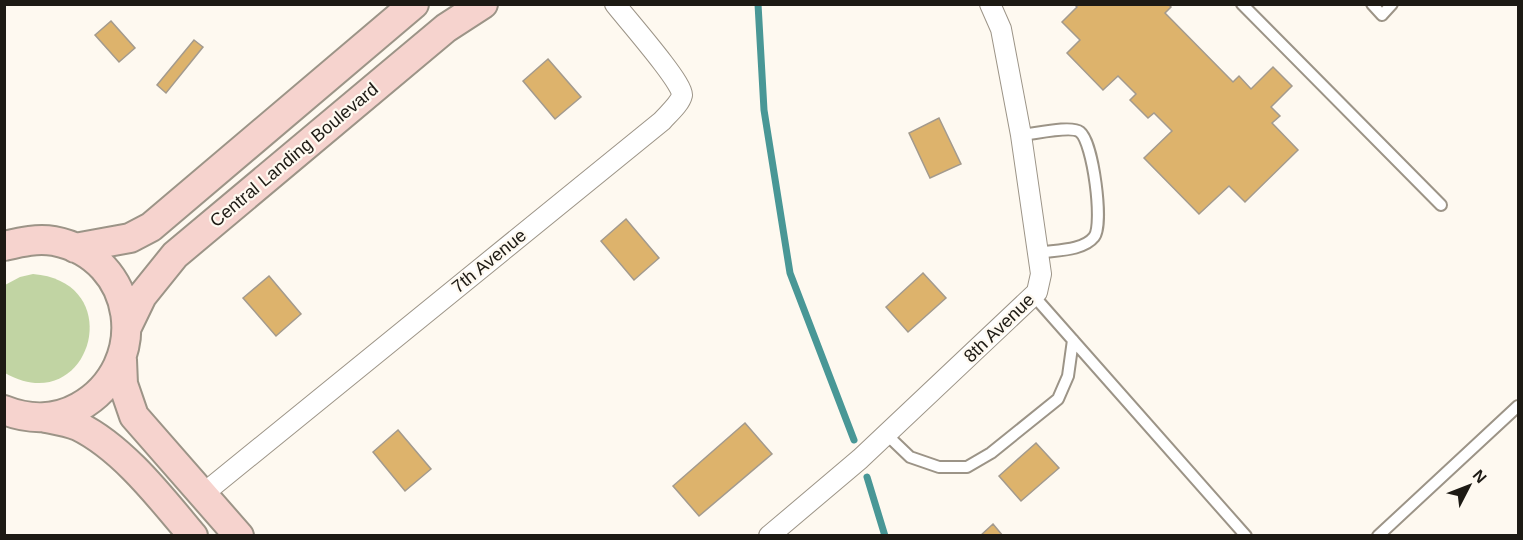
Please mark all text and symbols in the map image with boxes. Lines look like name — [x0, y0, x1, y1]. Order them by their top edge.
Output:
street label: Central Landing Boulevard — [206, 79, 382, 231]
street label: 7th Avenue — [448, 225, 530, 297]
street label: 8th Avenue — [960, 290, 1038, 366]
north arrow — [1439, 456, 1499, 516]
text: N — [1470, 466, 1490, 486]

